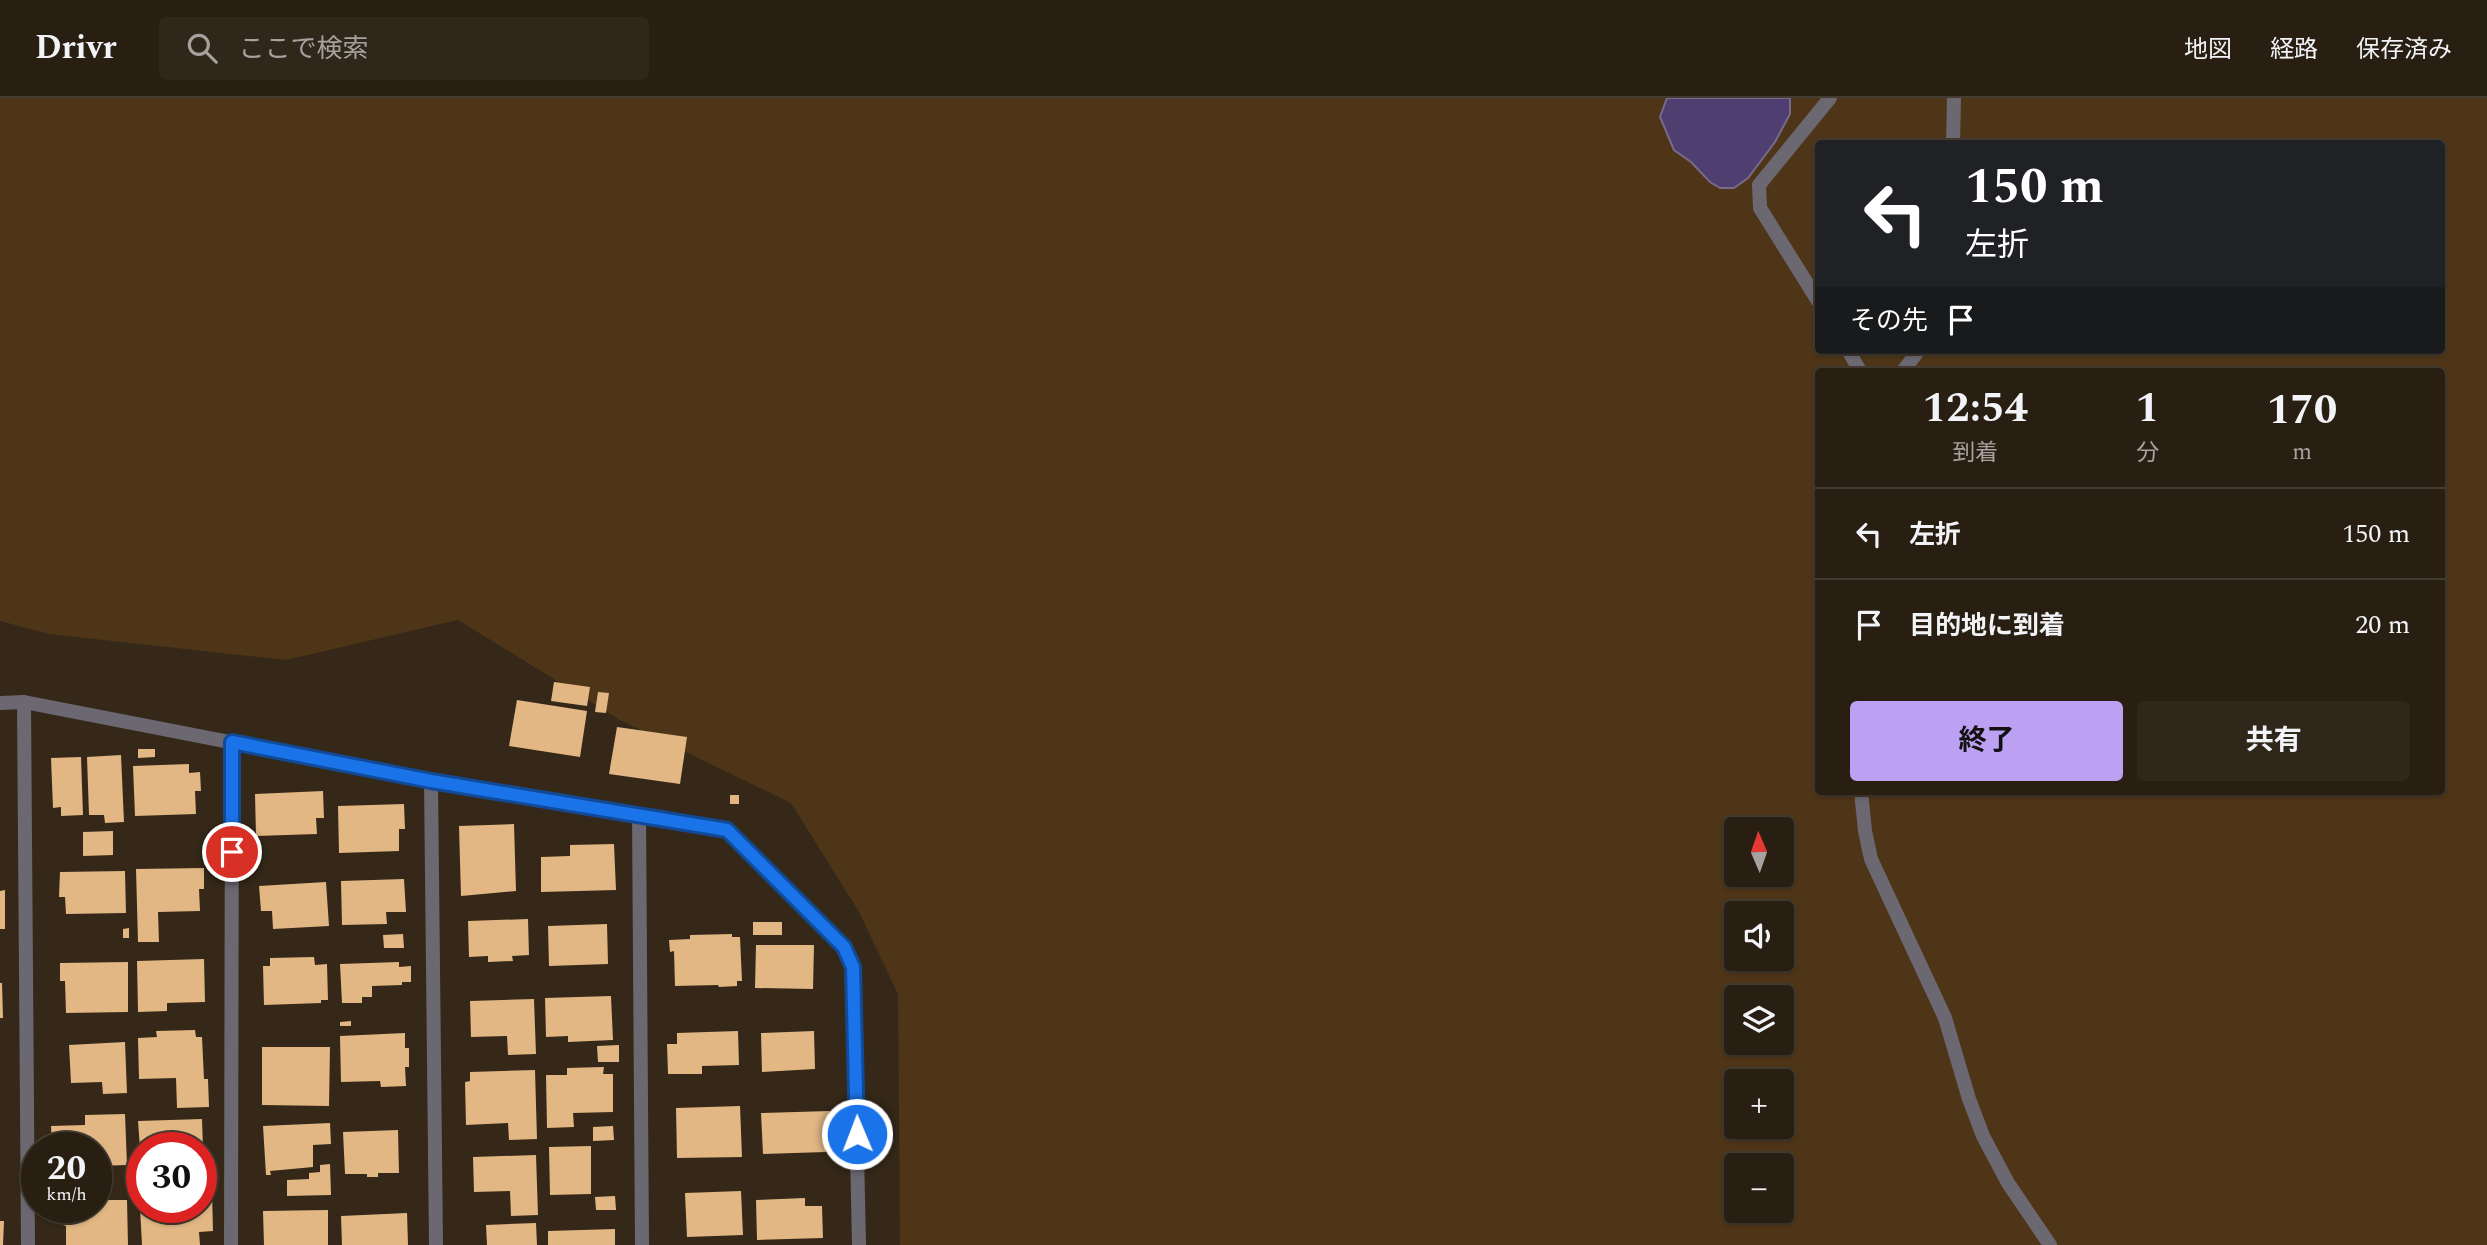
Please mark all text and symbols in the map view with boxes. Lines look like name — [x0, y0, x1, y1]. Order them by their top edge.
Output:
search box — [159, 17, 649, 80]
text: Drivr — [35, 23, 117, 73]
icon: search — [183, 29, 221, 67]
text: ここで検索 — [239, 29, 369, 69]
text: 地図 — [2184, 32, 2232, 68]
text: 経路 — [2270, 32, 2318, 68]
text: 保存済み — [2356, 32, 2452, 68]
text: 150 m — [1965, 150, 2104, 225]
icon: left — [1850, 168, 1941, 259]
text: 左折 — [1965, 221, 2029, 270]
text: その先 — [1850, 301, 1928, 341]
icon: arrive — [1942, 301, 1980, 339]
text: 12:54 — [1923, 377, 2028, 440]
text: 1 — [2136, 377, 2159, 440]
text: 170 — [2267, 379, 2337, 442]
text: m — [2292, 435, 2312, 470]
text: 到着 — [1952, 436, 1998, 471]
text: 分 — [2136, 436, 2159, 471]
text: 150 m — [2342, 514, 2410, 554]
icon: left — [1850, 515, 1888, 553]
text: 左折 — [1909, 515, 1961, 555]
text: 20 m — [2355, 605, 2410, 645]
icon: arrive — [1850, 606, 1888, 644]
text: 目的地に到着 — [1909, 606, 2065, 646]
button: 終了 — [1850, 701, 2123, 781]
button: 共有 — [2137, 701, 2410, 781]
north arrow — [1724, 817, 1794, 887]
map controls — [1724, 817, 1794, 1223]
pin — [202, 822, 262, 882]
icon: arrive — [213, 833, 251, 871]
button: sound — [1724, 901, 1794, 971]
button: layers — [1724, 985, 1794, 1055]
button: + — [1724, 1069, 1794, 1139]
position arrow — [820, 1097, 894, 1171]
speed limit sign: 30 — [126, 1132, 217, 1223]
text: 20 — [47, 1142, 86, 1195]
button: − — [1724, 1153, 1794, 1223]
text: km/h — [46, 1181, 87, 1208]

